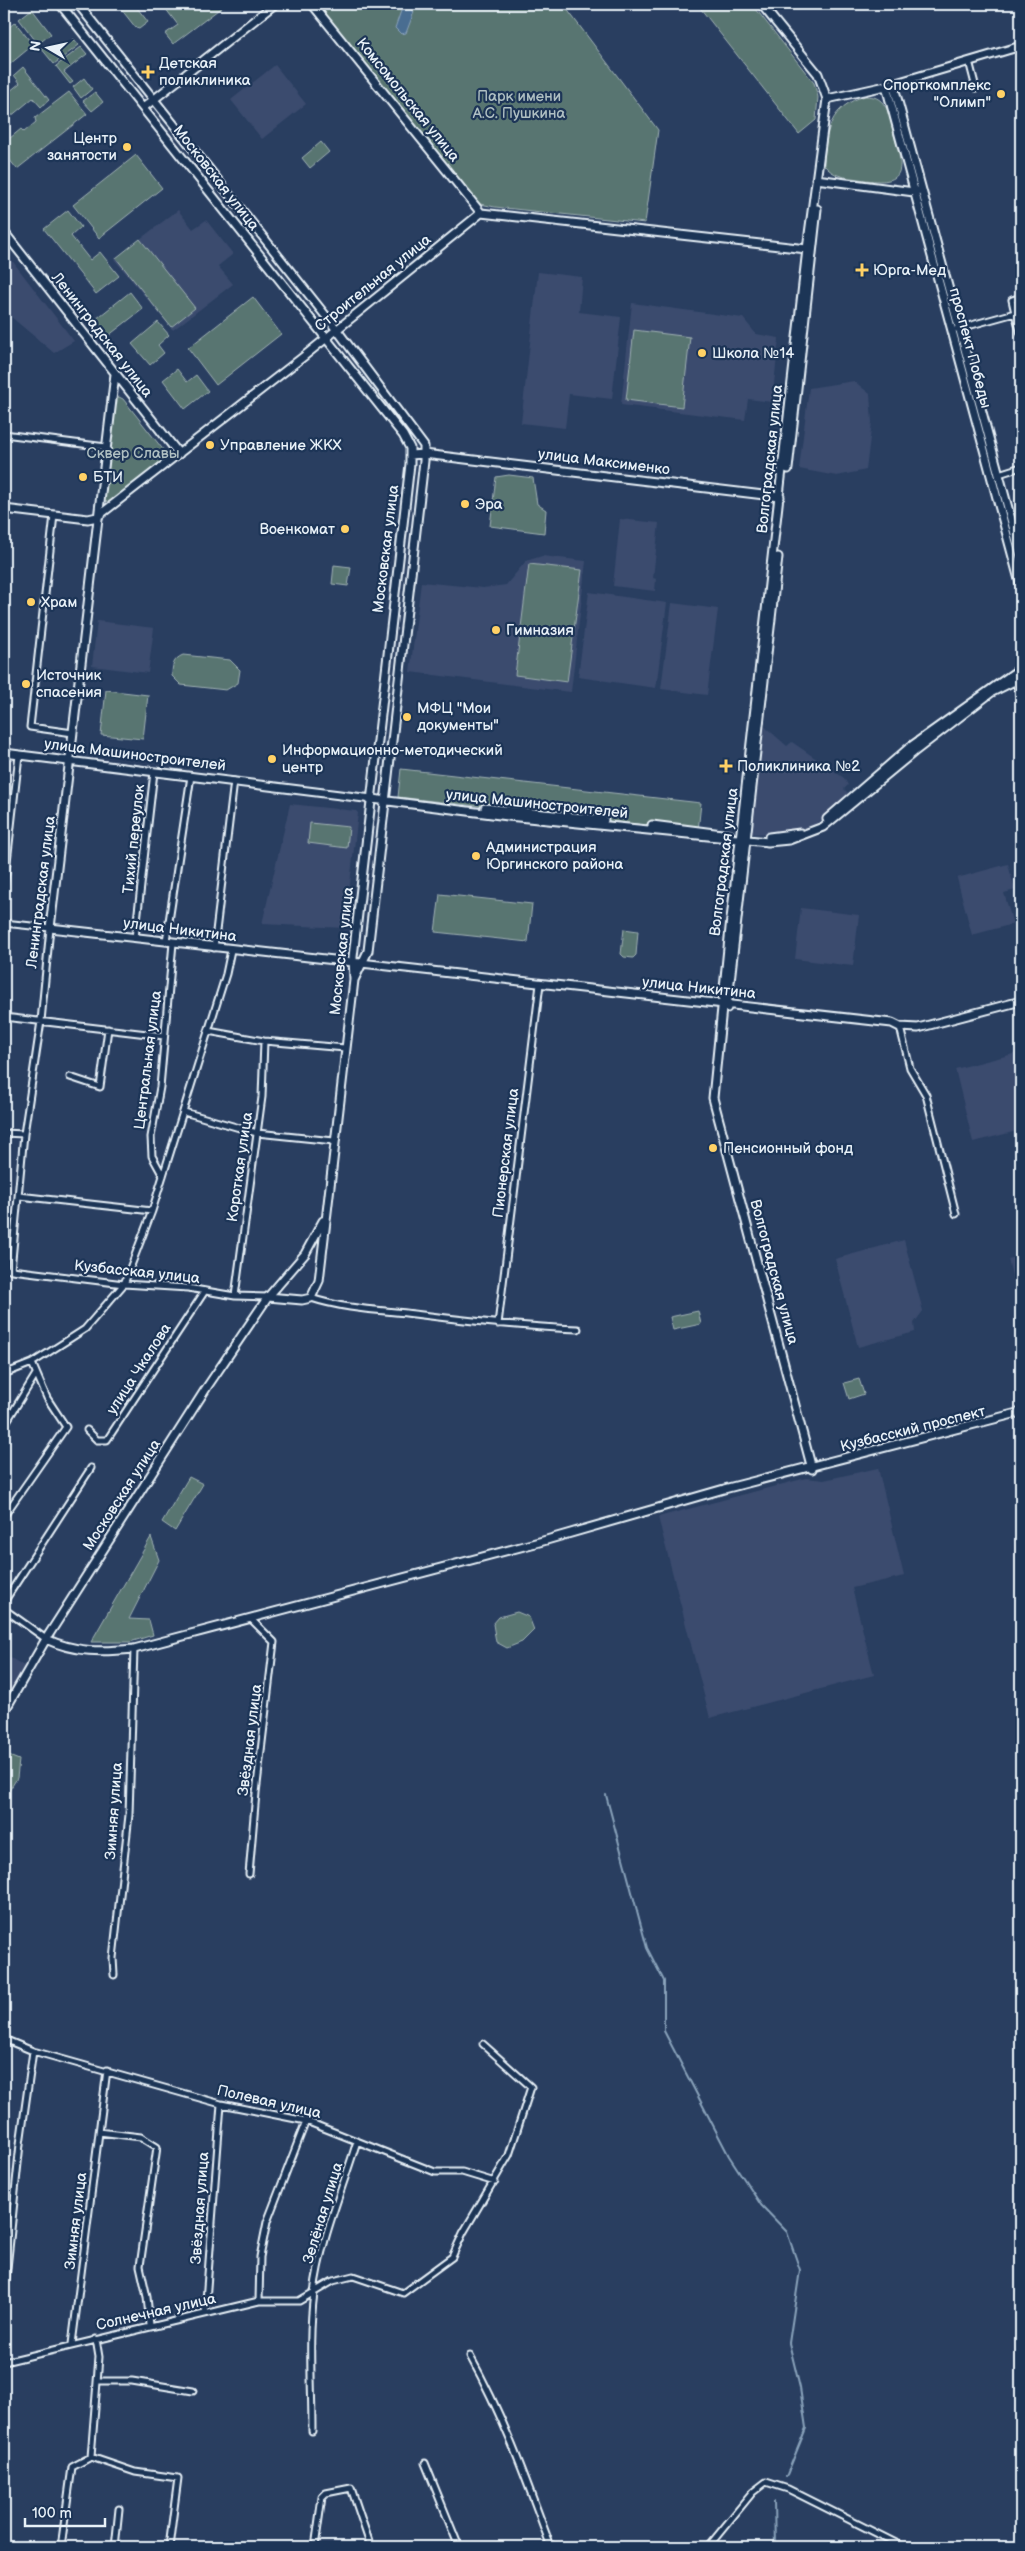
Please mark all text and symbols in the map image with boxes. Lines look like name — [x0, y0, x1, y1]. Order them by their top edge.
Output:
north arrow — [22, 22, 72, 72]
street label: Комсомольская улица — [352, 34, 464, 166]
text: N — [26, 40, 45, 53]
place label: Детская поликлиника — [159, 54, 251, 90]
marker: Детская поликлиника — [141, 65, 155, 79]
place label: Спорткомплекс "Олимп" — [883, 76, 992, 112]
park label: Парк имени А.С. Пушкина — [472, 87, 565, 123]
marker: Спорткомплекс "Олимп" — [995, 88, 1007, 100]
street label: Московская улица — [169, 121, 263, 235]
place label: Центр занятости — [47, 129, 118, 165]
marker: Центр занятости — [121, 141, 133, 153]
street label: Строительная улица — [311, 230, 435, 336]
place label: Юрга-Мед — [873, 261, 946, 280]
marker: Юрга-Мед — [855, 263, 869, 277]
street label: Ленинградская улица — [47, 268, 157, 401]
street label: проспект Победы — [945, 286, 995, 410]
place label: Школа №14 — [712, 344, 794, 363]
marker: Школа №14 — [696, 347, 708, 359]
street label: Волгоградская улица — [753, 384, 787, 534]
place label: Управление ЖКХ — [220, 436, 342, 455]
marker: Управление ЖКХ — [204, 439, 216, 451]
park label: Сквер Славы — [86, 444, 180, 463]
street label: улица Максименко — [537, 444, 671, 480]
place label: БТИ — [93, 468, 123, 487]
marker: БТИ — [77, 471, 89, 483]
street label: Московская улица — [369, 484, 403, 614]
place label: Эра — [475, 495, 503, 514]
marker: Эра — [459, 498, 471, 510]
place label: Военкомат — [260, 520, 335, 539]
marker: Военкомат — [339, 523, 351, 535]
place label: Храм — [41, 593, 77, 612]
marker: Храм — [25, 596, 37, 608]
place label: Гимназия — [506, 621, 574, 640]
marker: Гимназия — [490, 624, 502, 636]
place label: Источник спасения — [36, 666, 102, 702]
marker: Источник спасения — [20, 678, 32, 690]
place label: МФЦ "Мои документы" — [417, 699, 499, 735]
marker: МФЦ "Мои документы" — [401, 711, 413, 723]
street label: улица Машиностроителей — [43, 734, 227, 776]
place label: Информационно-методический центр — [282, 741, 503, 777]
marker: Информационно-методический центр — [266, 753, 278, 765]
place label: Поликлиника №2 — [737, 757, 860, 776]
marker: Поликлиника №2 — [719, 759, 733, 773]
street label: Тихий переулок — [119, 783, 149, 895]
street label: улица Машиностроителей — [445, 785, 629, 823]
street label: Волгоградская улица — [705, 787, 743, 937]
street label: Ленинградская улица — [22, 815, 60, 970]
place label: Администрация Юргинского района — [485, 838, 623, 874]
marker: Администрация Юргинского района — [470, 850, 482, 862]
street label: Московская улица — [326, 886, 358, 1016]
street label: улица Никитина — [122, 914, 238, 946]
street label: улица Никитина — [641, 973, 757, 1003]
street label: Центральная улица — [130, 989, 166, 1131]
street label: Пионерская улица — [489, 1087, 523, 1219]
street label: Короткая улица — [223, 1111, 257, 1223]
place label: Пенсионный фонд — [723, 1139, 853, 1158]
marker: Пенсионный фонд — [707, 1142, 719, 1154]
street label: Волгоградская улица — [746, 1197, 803, 1347]
street label: Кузбасская улица — [73, 1256, 201, 1288]
street label: улица Чкалова — [102, 1320, 176, 1418]
street label: Кузбасский проспект — [838, 1402, 988, 1456]
street label: Московская улица — [79, 1436, 165, 1554]
street label: Звёздная улица — [234, 1683, 266, 1797]
street label: Зимняя улица — [101, 1761, 127, 1860]
street label: Полевая улица — [215, 2081, 323, 2123]
street label: Звёздная улица — [187, 2151, 213, 2265]
street label: Зелёная улица — [299, 2160, 347, 2266]
street label: Зимняя улица — [61, 2171, 91, 2271]
street label: Солнечная улица — [94, 2289, 218, 2335]
scale bar — [25, 2496, 105, 2528]
text: 100 m — [32, 2504, 72, 2523]

